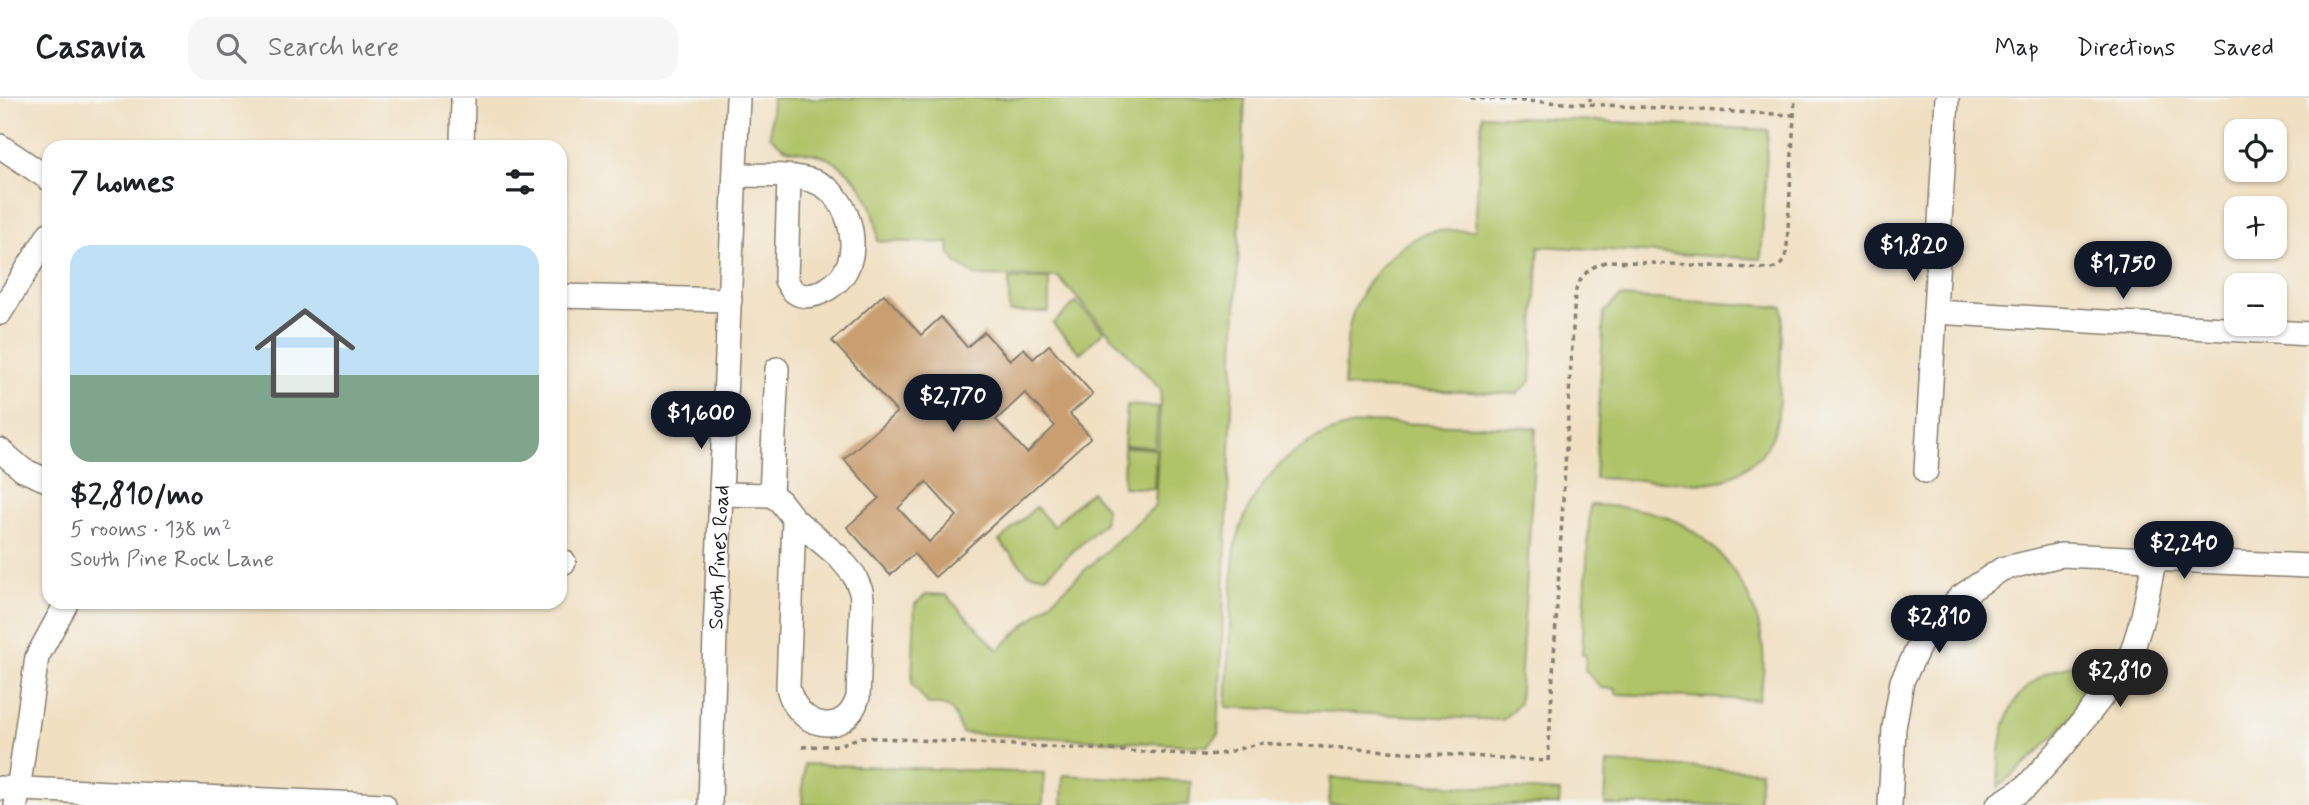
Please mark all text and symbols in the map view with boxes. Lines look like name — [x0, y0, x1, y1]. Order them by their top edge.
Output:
search box — [188, 17, 678, 80]
text: Casavia — [35, 26, 146, 70]
icon: search — [212, 29, 250, 67]
text: Search here — [268, 31, 399, 65]
text: Map — [1995, 33, 2039, 64]
text: Directions — [2077, 33, 2175, 64]
text: Saved — [2213, 33, 2274, 64]
map controls — [2224, 119, 2287, 336]
button: locate — [2224, 119, 2287, 182]
text: 7 homes — [70, 163, 175, 202]
icon: filters — [501, 163, 539, 201]
button: + — [2224, 196, 2287, 259]
pin: $1,820 — [1857, 223, 1971, 283]
text: $1,820 — [1880, 231, 1948, 261]
pin: $1,750 — [2066, 242, 2180, 301]
text: $1,750 — [2090, 249, 2156, 279]
button: − — [2224, 273, 2287, 336]
icon: home — [242, 290, 368, 416]
pin: $2,770 — [896, 374, 1010, 434]
text: $2,770 — [919, 382, 987, 412]
pin: $1,600 — [644, 392, 758, 451]
text: $1,600 — [667, 399, 735, 429]
text: $2,810/mo — [70, 476, 204, 515]
street label: South Pines Road — [702, 484, 736, 630]
text: 5 rooms · 138 m² — [70, 515, 232, 545]
pin: $2,240 — [2127, 522, 2241, 581]
text: $2,240 — [2150, 529, 2218, 559]
text: South Pine Rock Lane — [70, 545, 274, 575]
pin: $2,810 — [1882, 596, 1996, 655]
text: $2,810 — [1907, 603, 1971, 633]
pin: $2,810 — [2063, 650, 2177, 709]
text: $2,810 — [2088, 657, 2152, 687]

